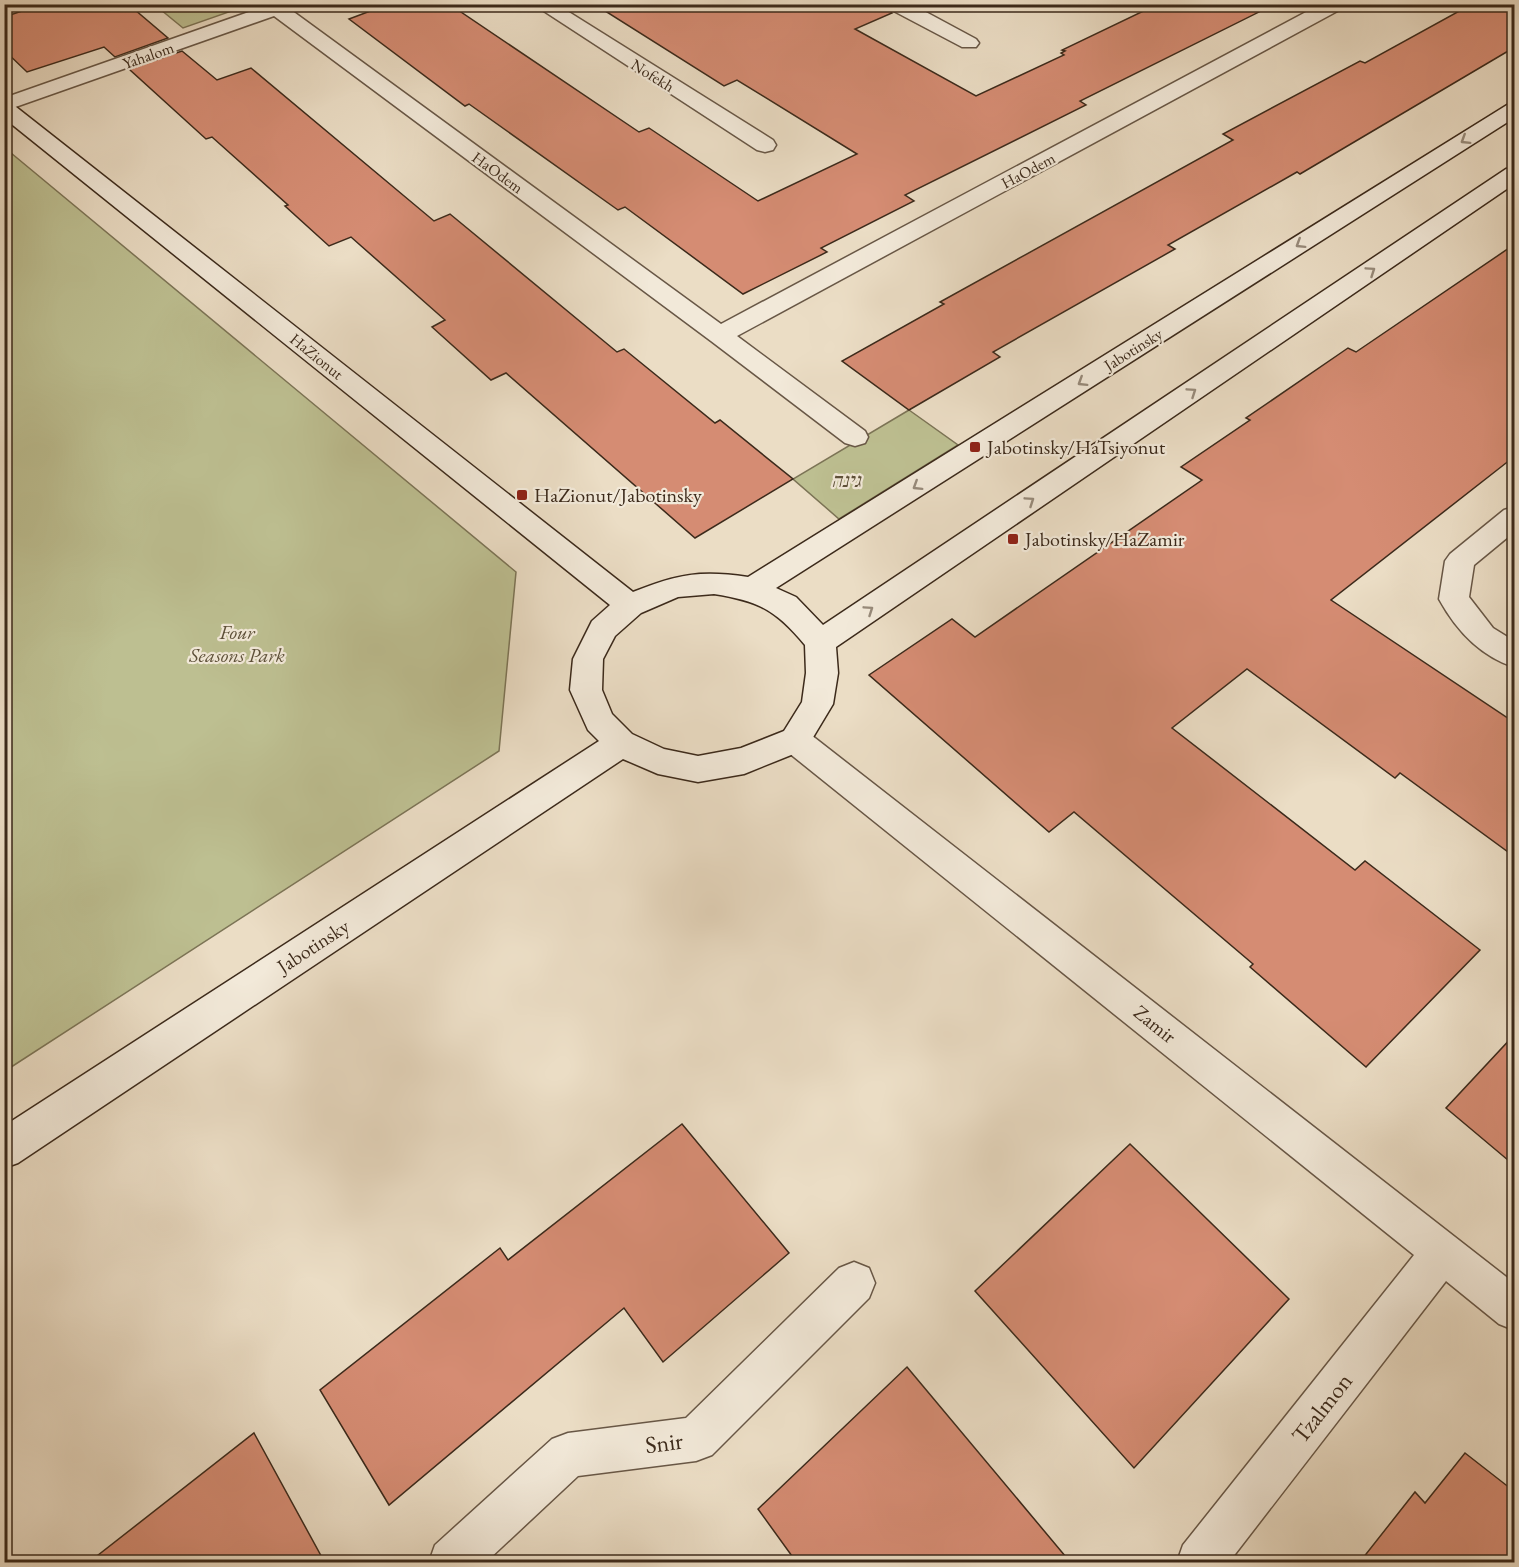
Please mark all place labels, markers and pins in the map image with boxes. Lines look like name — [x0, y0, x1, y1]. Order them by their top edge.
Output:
place label: Jabotinsky/HaTsiyonut — [985, 434, 1166, 460]
marker: Jabotinsky/HaTsiyonut — [968, 440, 982, 454]
place label: HaZionut/Jabotinsky — [534, 482, 702, 508]
marker: HaZionut/Jabotinsky — [515, 488, 529, 502]
place label: Jabotinsky/HaZamir — [1023, 526, 1185, 552]
marker: Jabotinsky/HaZamir — [1006, 532, 1020, 546]

